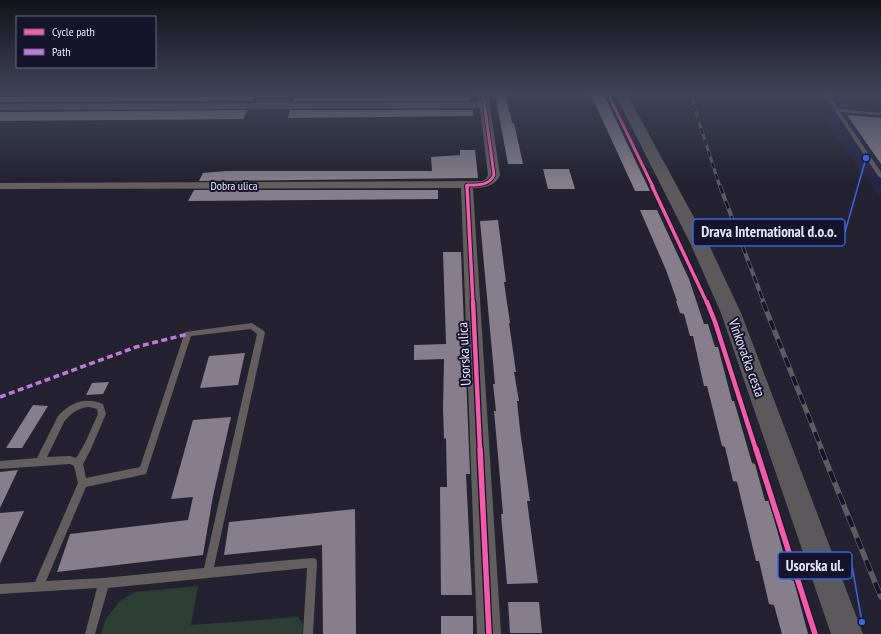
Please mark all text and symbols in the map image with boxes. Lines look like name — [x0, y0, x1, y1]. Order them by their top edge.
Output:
legend — [16, 16, 156, 68]
text: Cycle path — [52, 24, 95, 39]
text: Path — [52, 44, 70, 59]
street label: Dobra ulica — [210, 178, 258, 193]
callout: Drava International d.o.o. — [693, 219, 845, 246]
text: Drava International d.o.o. — [701, 222, 837, 241]
street label: Vinkovačka cesta — [724, 316, 769, 399]
street label: Usorska ulica — [453, 322, 475, 386]
callout: Usorska ul. — [778, 552, 852, 579]
text: Usorska ul. — [786, 556, 844, 575]

